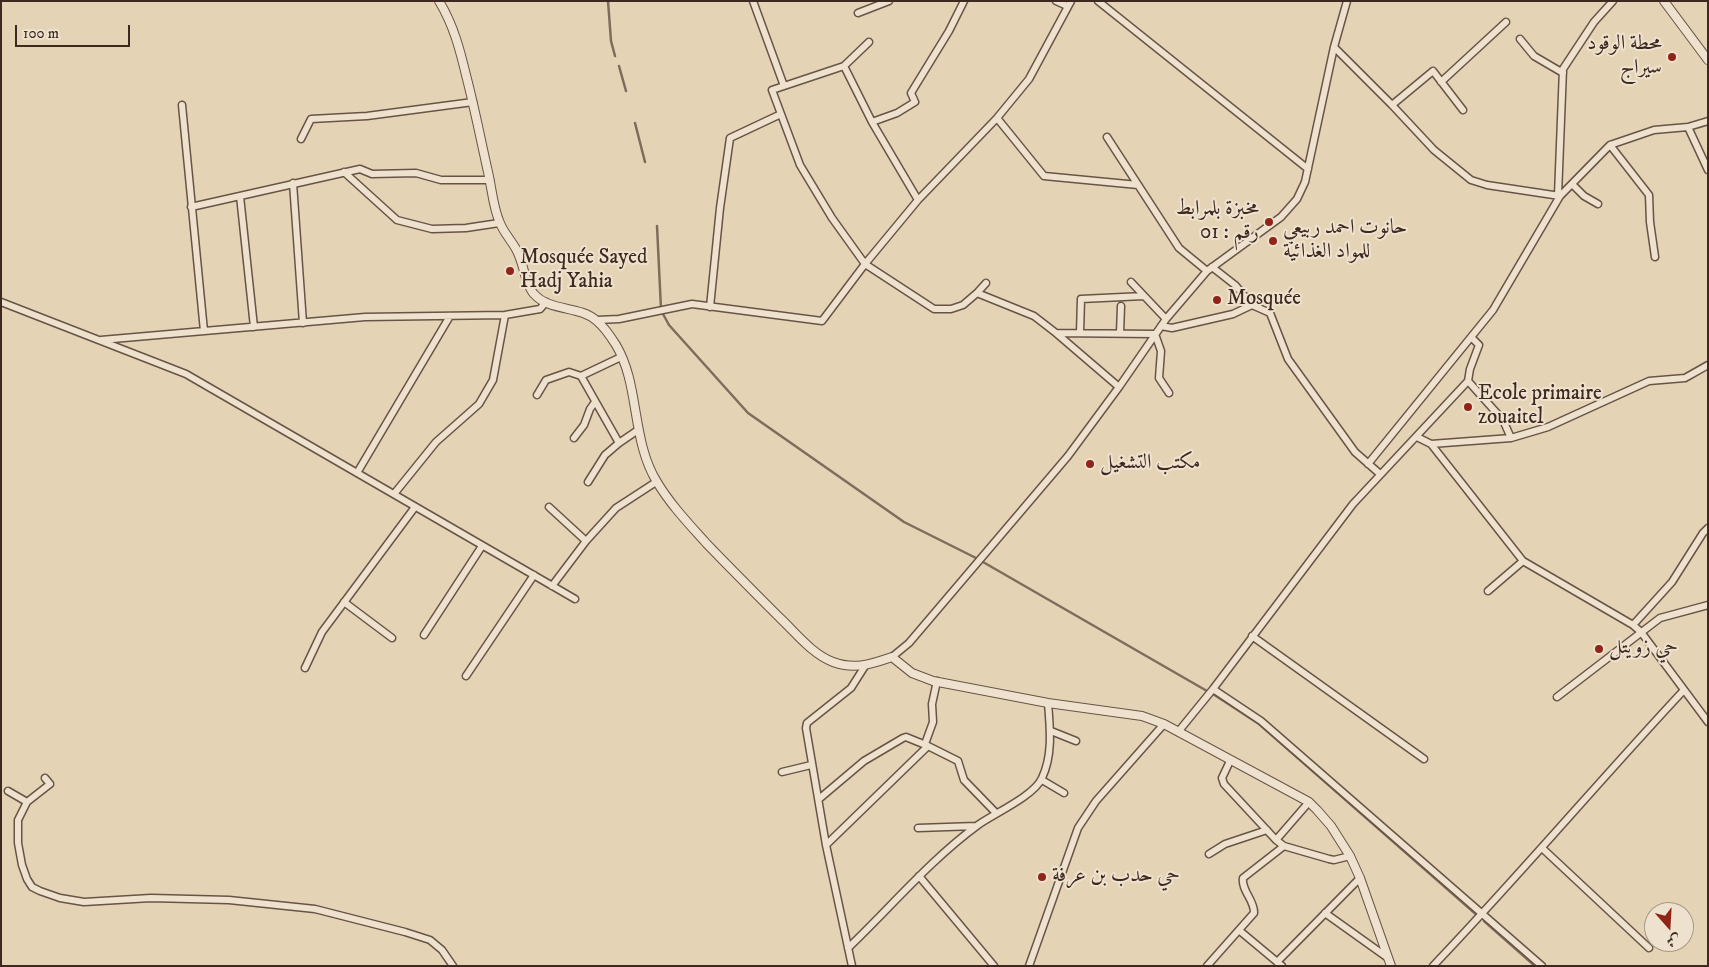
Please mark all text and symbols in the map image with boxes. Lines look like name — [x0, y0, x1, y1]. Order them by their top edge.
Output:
scale bar — [18, 15, 132, 47]
text: 100 m — [23, 24, 59, 43]
place label: محطة الوقود سيراج — [1587, 32, 1662, 82]
marker: محطة الوقود سيراج — [1666, 51, 1678, 63]
place label: مخبزة بلمرابط رقم : 01 — [1175, 197, 1259, 247]
marker: مخبزة بلمرابط رقم : 01 — [1263, 216, 1275, 228]
place label: حانوت احمد ربيعي للمواد الغذائية — [1283, 216, 1407, 266]
marker: حانوت احمد ربيعي للمواد الغذائية — [1267, 235, 1279, 247]
place label: Mosquée Sayed Hadj Yahia — [520, 246, 647, 296]
marker: Mosquée Sayed Hadj Yahia — [504, 265, 516, 277]
place label: Mosquée — [1227, 287, 1301, 313]
marker: Mosquée — [1211, 294, 1223, 306]
place label: Ecole primaire zouaitel — [1478, 382, 1602, 432]
marker: Ecole primaire zouaitel — [1462, 401, 1474, 413]
place label: مكتب التشغيل — [1100, 451, 1200, 477]
marker: مكتب التشغيل — [1084, 458, 1096, 470]
place label: حي زويتل — [1609, 636, 1678, 662]
marker: حي زويتل — [1593, 643, 1605, 655]
place label: حي حدب بن عرفة — [1052, 864, 1180, 890]
marker: حي حدب بن عرفة — [1036, 871, 1048, 883]
north arrow — [1644, 902, 1694, 952]
text: ش — [1664, 929, 1683, 951]

